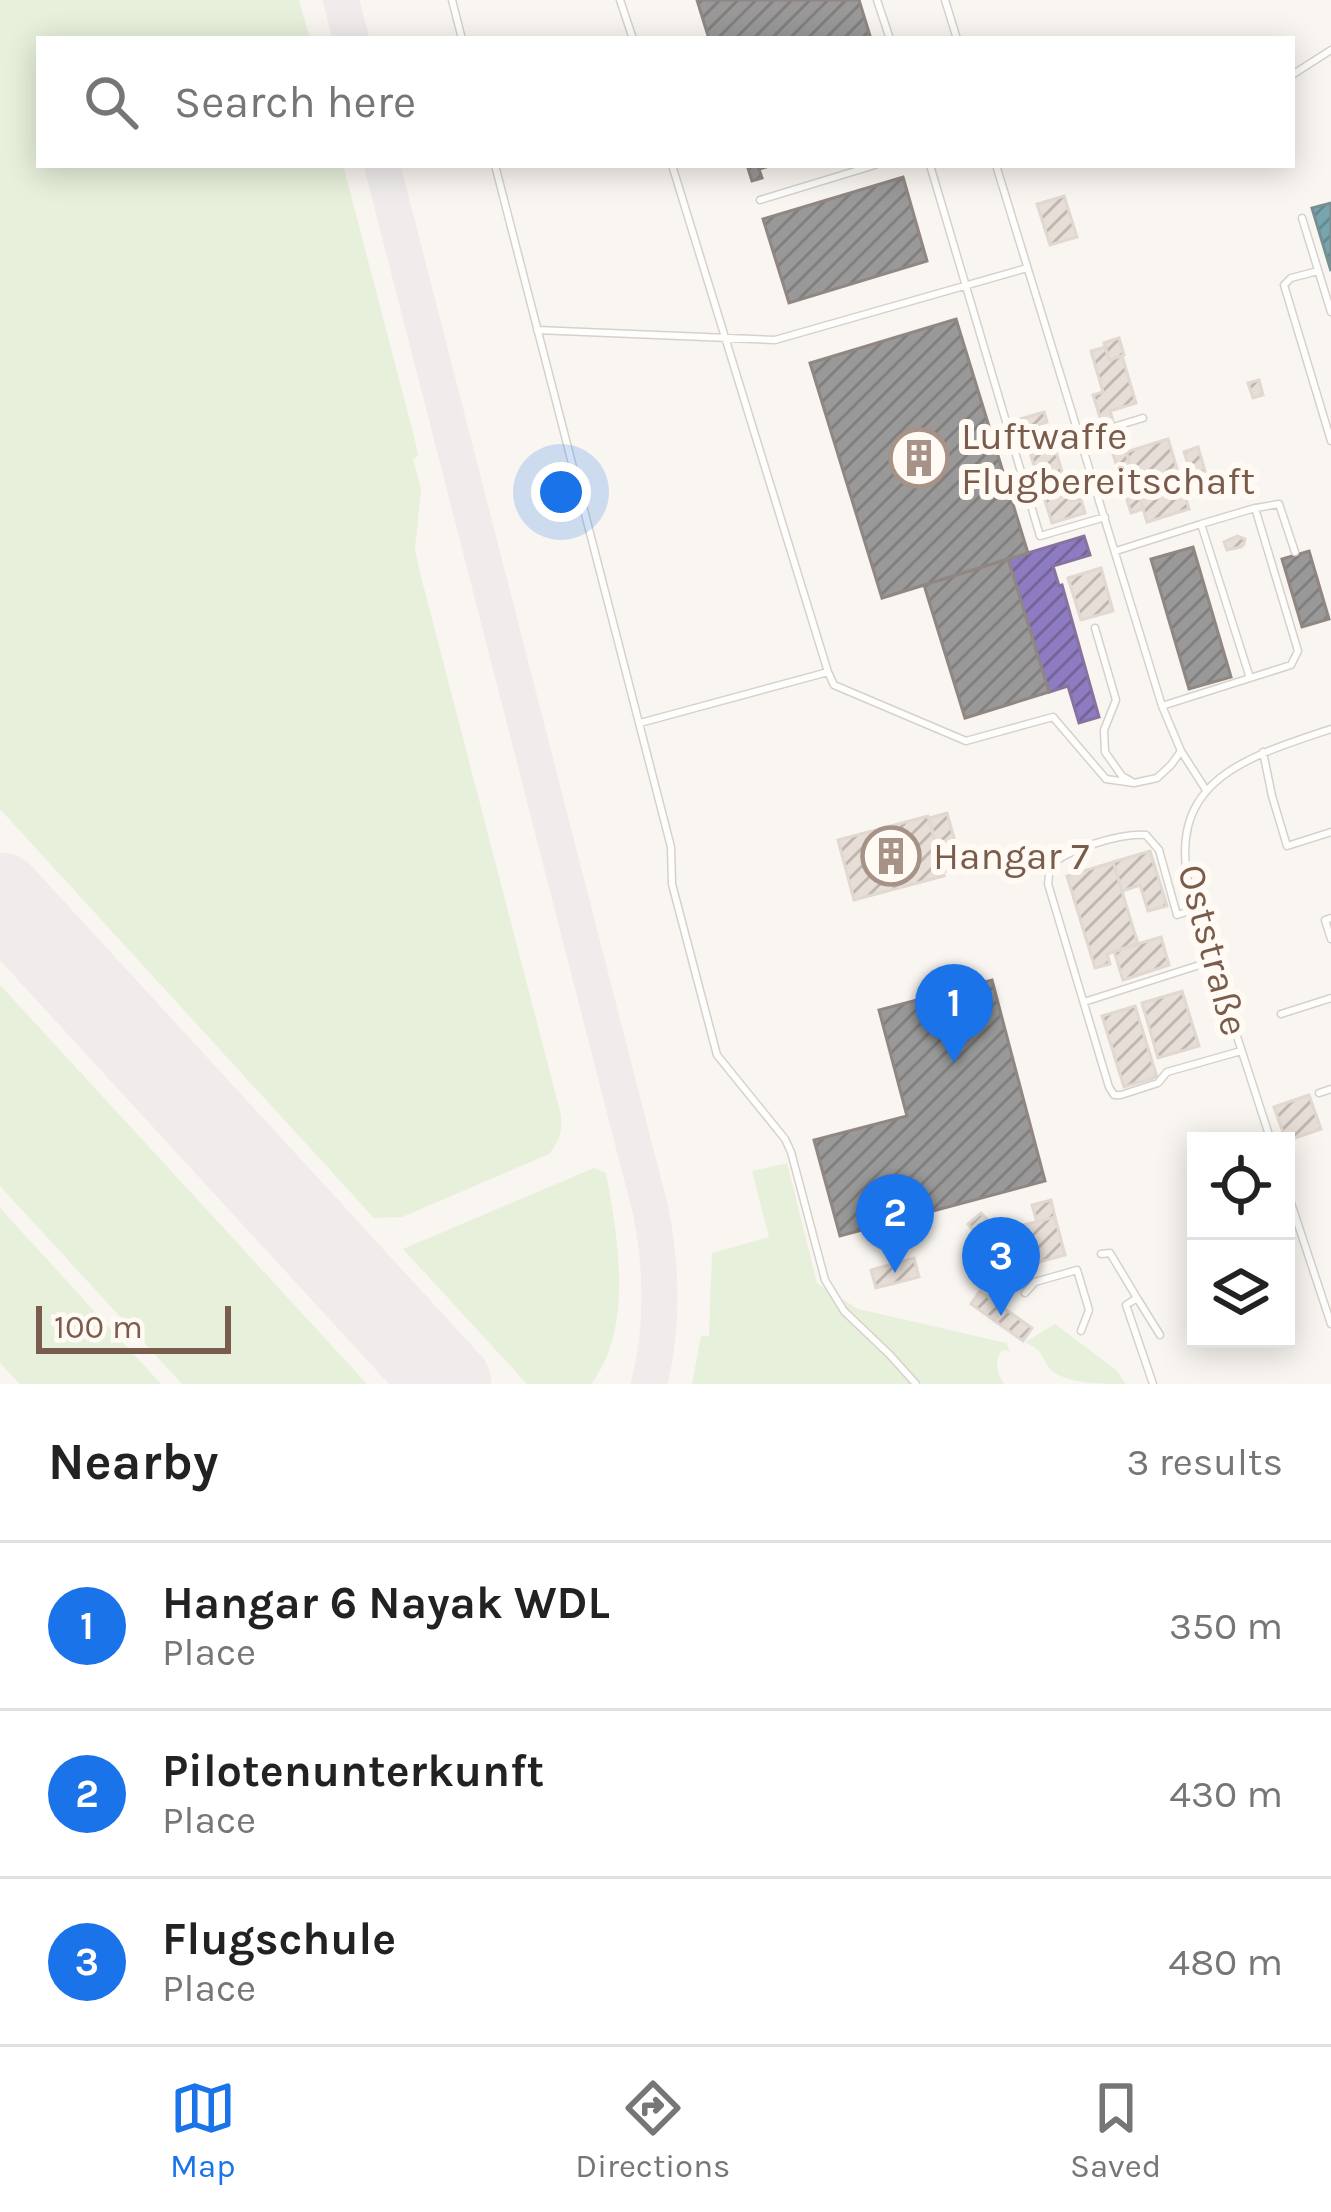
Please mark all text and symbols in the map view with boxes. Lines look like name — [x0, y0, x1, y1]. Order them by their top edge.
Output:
search box — [36, 36, 1295, 168]
icon: search — [78, 69, 144, 135]
text: Search here — [174, 76, 416, 128]
place label: Luftwaffe Flugbereitschaft — [961, 413, 1255, 504]
building icon: Luftwaffe Flugbereitschaft — [888, 427, 950, 489]
your location — [531, 462, 591, 522]
building icon: Hangar 7 — [860, 825, 922, 887]
place label: Hangar 7 — [933, 833, 1089, 879]
street label: Oststraße — [1168, 860, 1258, 1040]
pin: 1 — [915, 964, 993, 1063]
map controls — [1187, 1132, 1295, 1348]
button: locate — [1187, 1132, 1295, 1240]
pin: 2 — [856, 1174, 934, 1273]
pin: 3 — [962, 1217, 1040, 1316]
button: layers — [1187, 1240, 1295, 1348]
scale bar — [36, 1300, 231, 1353]
text: 100 m — [54, 1308, 143, 1346]
text: Nearby — [48, 1432, 218, 1492]
text: 3 results — [1126, 1439, 1283, 1485]
text: Hangar 6 Nayak WDL — [162, 1577, 610, 1629]
text: 1 — [80, 1603, 94, 1649]
text: 350 m — [1169, 1603, 1283, 1649]
text: Place — [162, 1629, 256, 1675]
text: Pilotenunterkunft — [162, 1745, 544, 1797]
text: 2 — [75, 1771, 99, 1817]
text: 430 m — [1169, 1771, 1283, 1817]
text: Place — [162, 1797, 256, 1843]
text: Flugschule — [162, 1913, 396, 1965]
text: 3 — [75, 1939, 99, 1985]
text: 480 m — [1168, 1939, 1283, 1985]
text: Place — [162, 1965, 256, 2011]
tab: Map — [170, 2075, 236, 2185]
tab: Directions — [575, 2075, 730, 2185]
tab: Saved — [1070, 2075, 1161, 2185]

